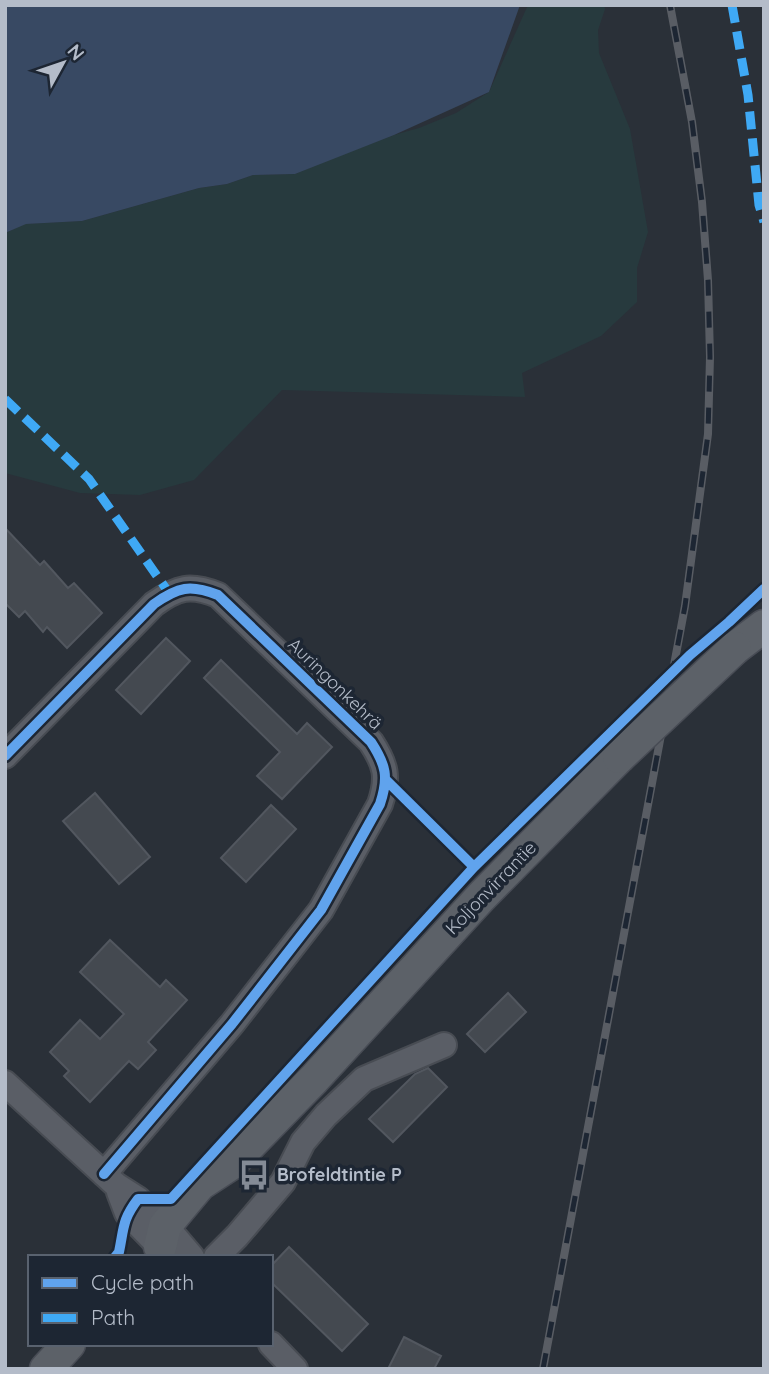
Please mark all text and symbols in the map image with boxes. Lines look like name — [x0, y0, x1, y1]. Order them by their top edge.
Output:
north arrow — [28, 28, 98, 98]
text: N — [62, 39, 90, 65]
street label: Auringonkehrä — [283, 633, 387, 734]
street label: Koljonvirrantie — [440, 836, 541, 939]
bus stop icon: Brofeldtintie P — [237, 1158, 271, 1192]
place label: Brofeldtintie P — [277, 1163, 402, 1186]
legend — [28, 1255, 273, 1346]
text: Cycle path — [91, 1269, 194, 1295]
text: Path — [91, 1304, 135, 1330]

